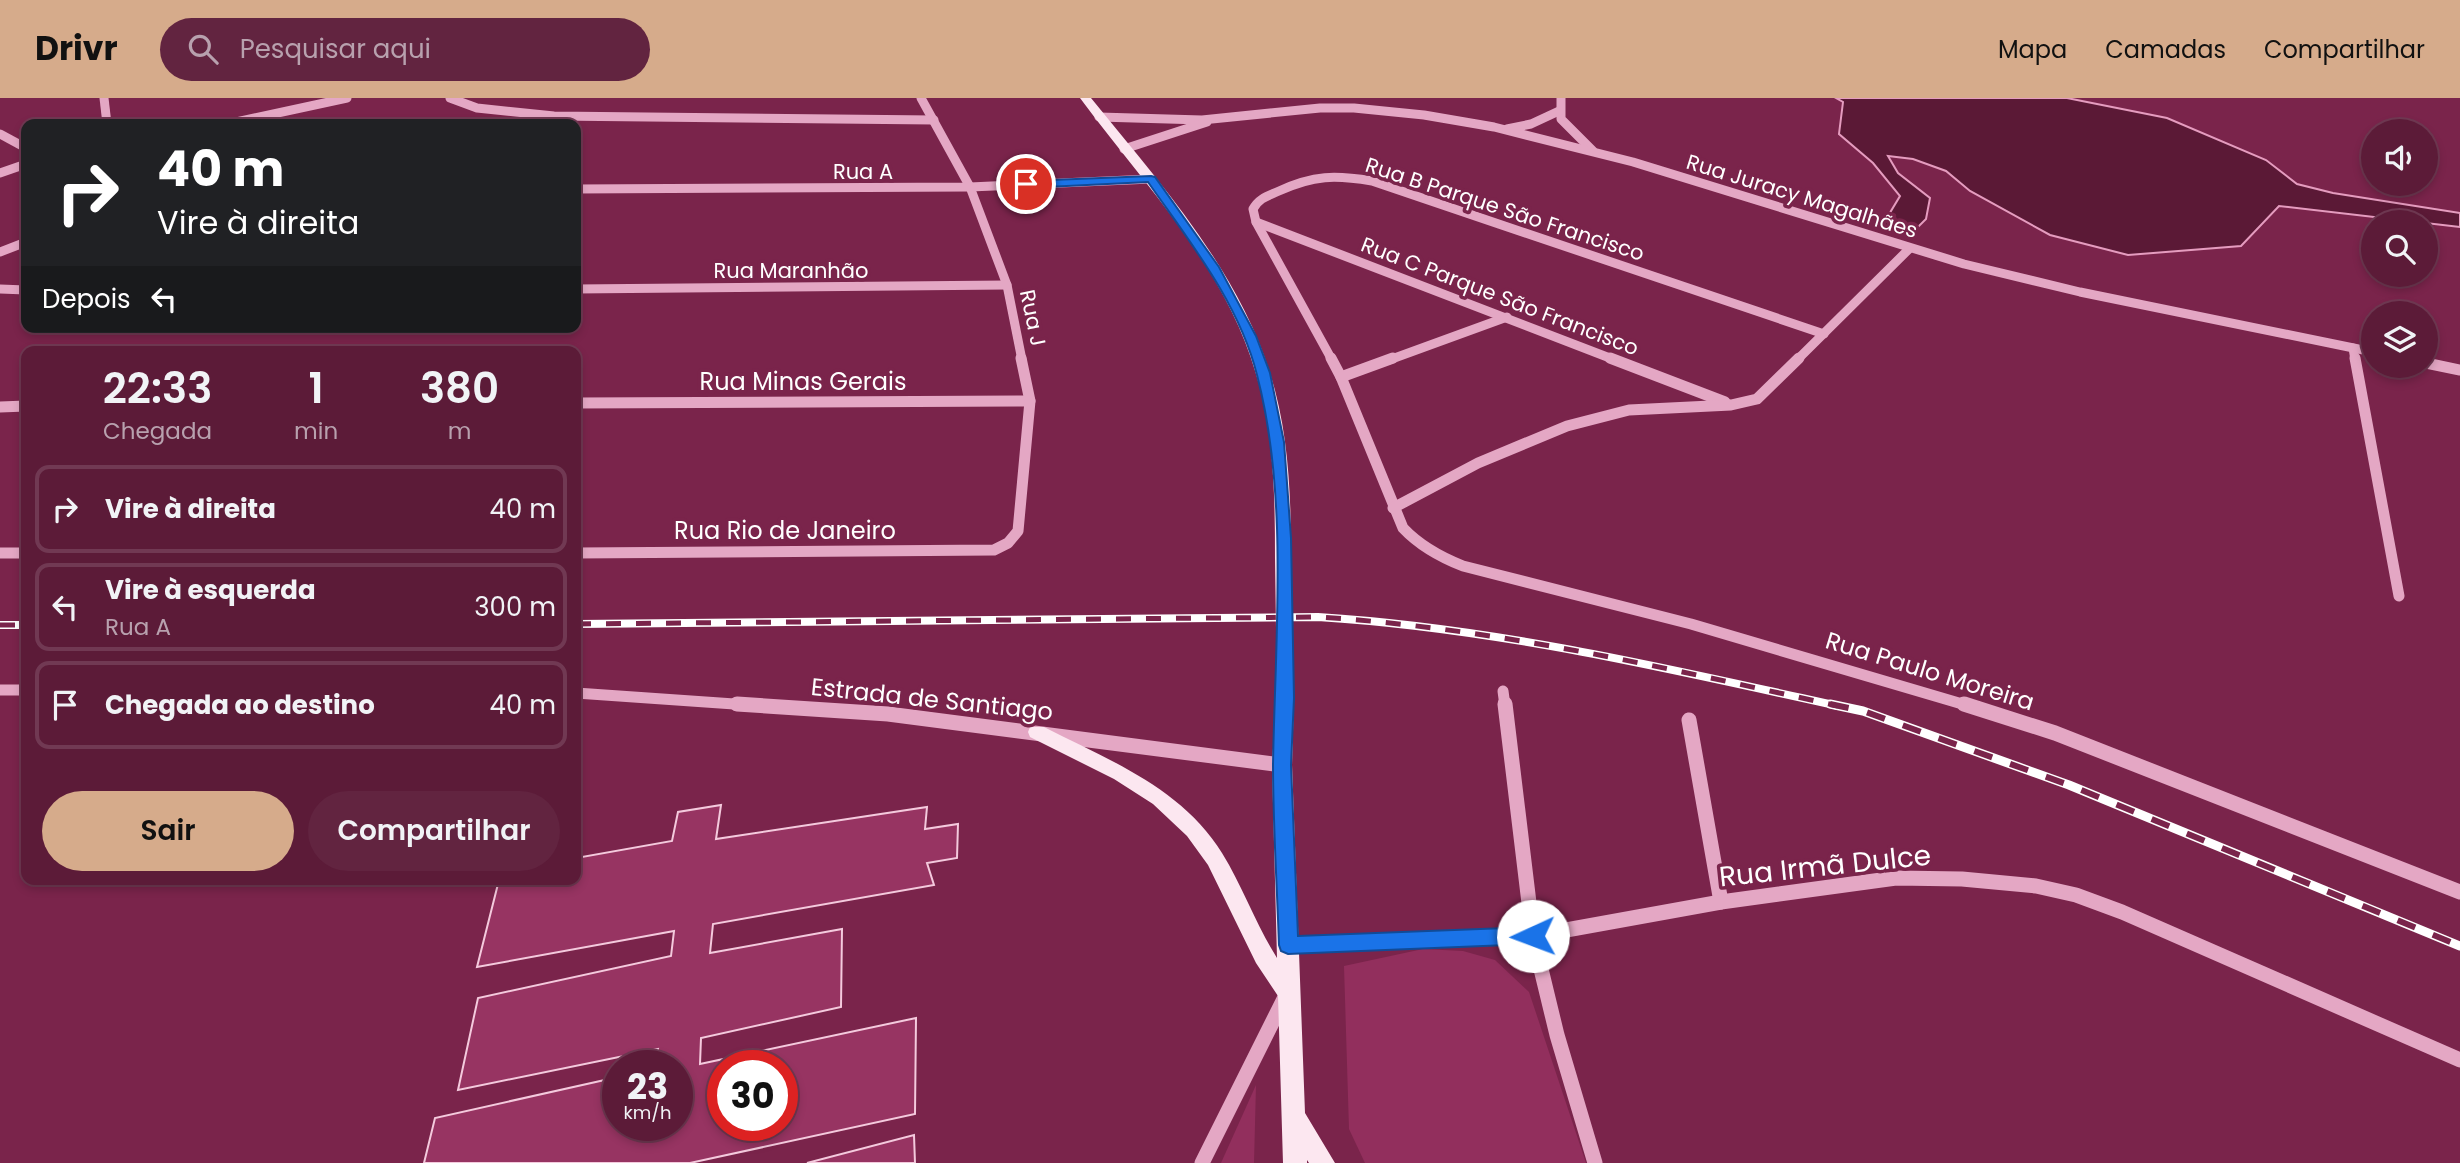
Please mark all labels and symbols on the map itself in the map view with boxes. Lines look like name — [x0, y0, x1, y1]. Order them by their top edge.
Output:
street label: Rua Juracy Magalhães — [1683, 147, 1921, 245]
street label: Rua B Parque São Francisco — [1362, 150, 1648, 268]
pin — [996, 154, 1056, 214]
street label: Rua A — [833, 157, 893, 186]
street label: Rua C Parque São Francisco — [1357, 230, 1643, 362]
street label: Rua Maranhão — [714, 256, 868, 285]
street label: Rua J — [1013, 287, 1053, 349]
street label: Rua Minas Gerais — [700, 365, 906, 398]
street label: Rua Rio de Janeiro — [674, 514, 896, 547]
street label: Rua Paulo Moreira — [1822, 624, 2038, 718]
street label: Estrada de Santiago — [809, 670, 1055, 728]
street label: Rua Irmã Dulce — [1717, 835, 1933, 897]
position arrow — [1496, 899, 1570, 973]
speed limit sign: 30 — [707, 1050, 798, 1141]

